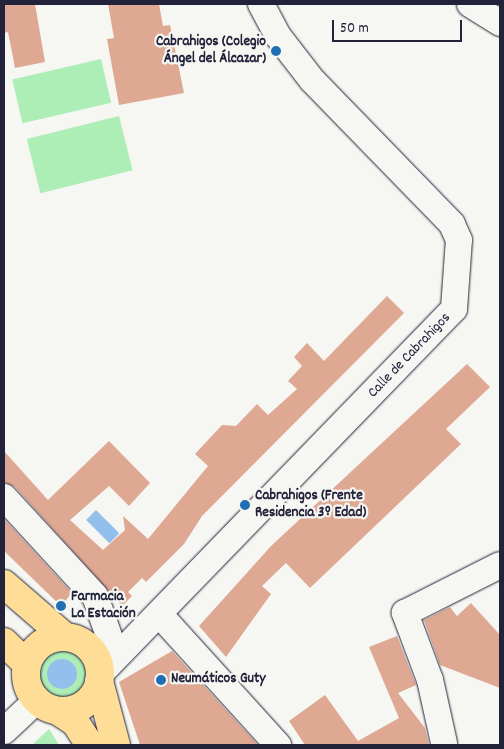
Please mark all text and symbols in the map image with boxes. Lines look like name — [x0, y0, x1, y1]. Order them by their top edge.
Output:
scale bar — [334, 10, 464, 42]
text: 50 m — [340, 18, 369, 40]
place label: Cabrahigos (Colegio Ángel del Álcazar) — [156, 33, 266, 68]
marker: Cabrahigos (Colegio Ángel del Álcazar) — [270, 45, 282, 57]
street label: Calle de Cabrahigos — [365, 310, 455, 402]
place label: Cabrahigos (Frente Residencia 3º Edad) — [255, 487, 366, 522]
marker: Cabrahigos (Frente Residencia 3º Edad) — [239, 499, 251, 511]
place label: Farmacia La Estación — [71, 588, 136, 623]
marker: Farmacia La Estación — [55, 600, 67, 612]
place label: Neumáticos Guty — [171, 671, 266, 689]
marker: Neumáticos Guty — [155, 674, 167, 686]

